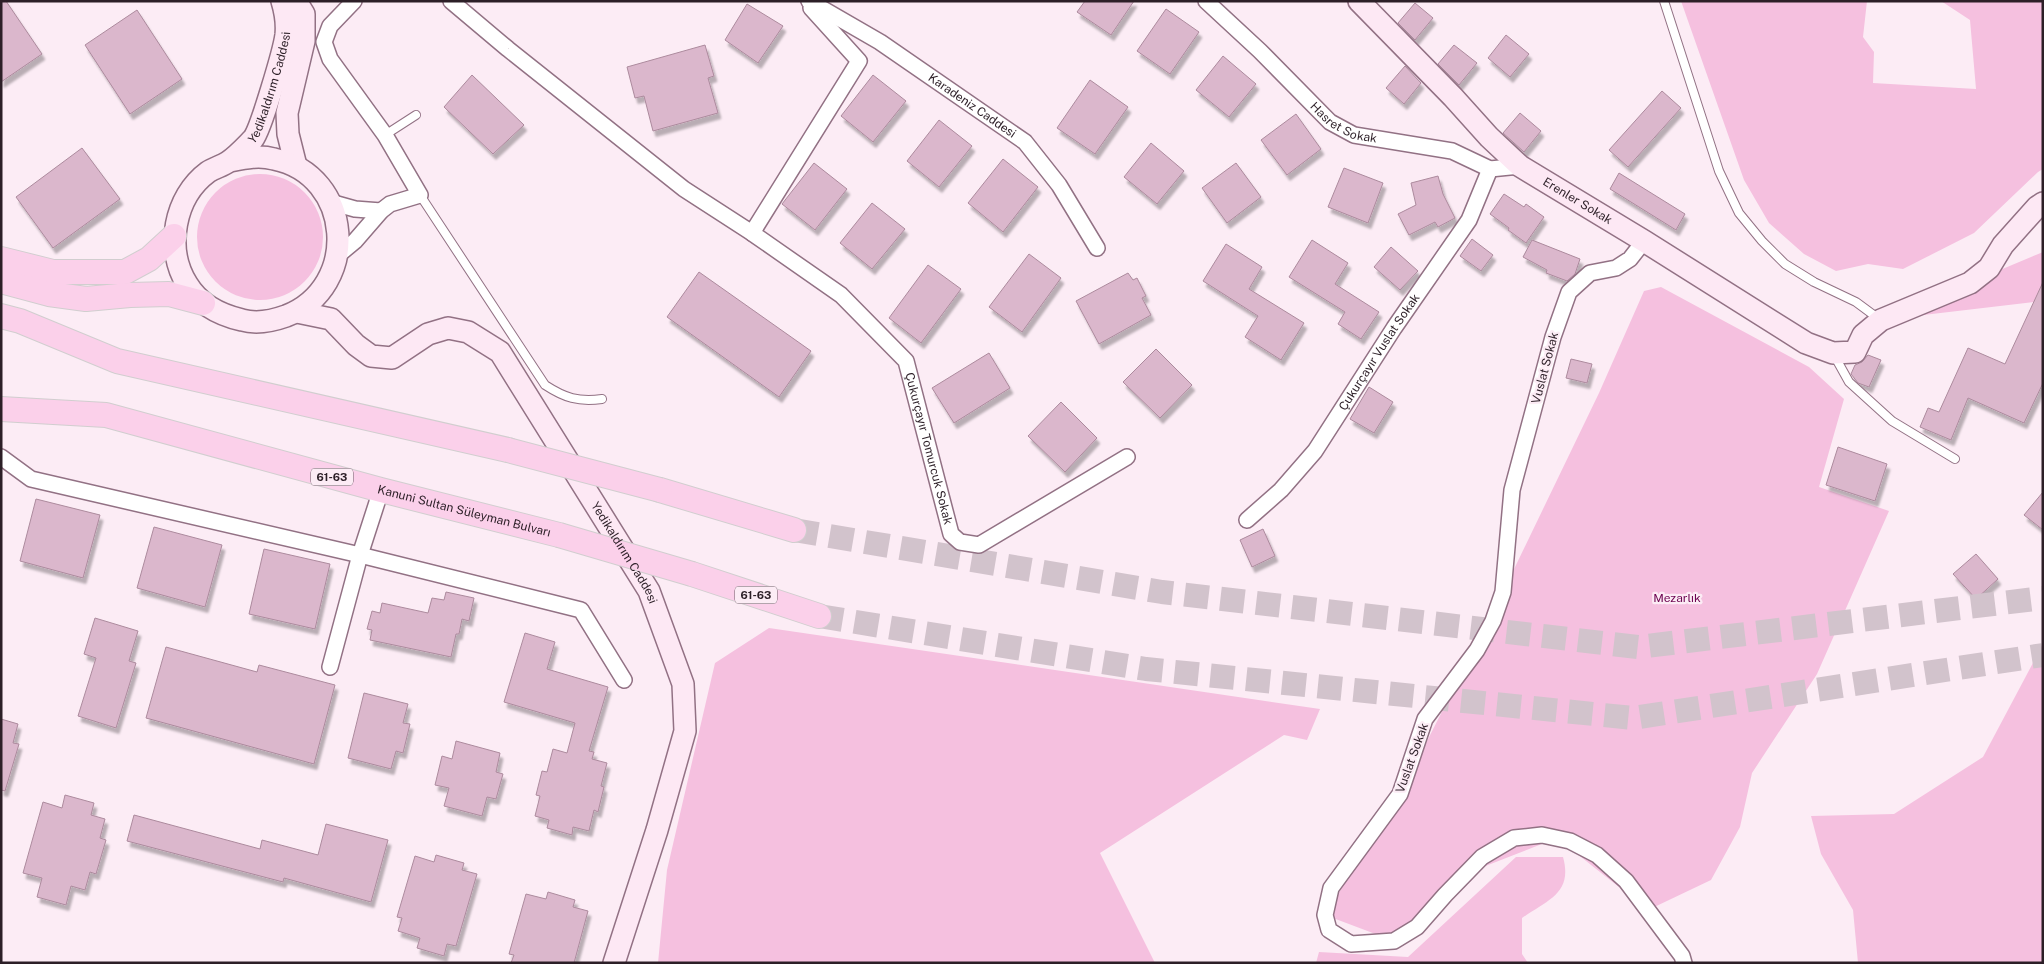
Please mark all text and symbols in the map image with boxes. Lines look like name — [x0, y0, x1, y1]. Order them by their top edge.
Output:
street label: Yedikaldırım Caddesi — [245, 31, 293, 147]
street label: Karadeniz Caddesi — [926, 70, 1019, 141]
street label: Hasret Sokak — [1307, 99, 1378, 146]
street label: Erenler Sokak — [1541, 175, 1615, 227]
street label: Çukurçayır Vuslat Sokak — [1336, 291, 1423, 413]
street label: Vuslat Sokak — [1529, 330, 1561, 405]
street label: Çukurçayır Tomurcuk Sokak — [902, 371, 955, 526]
road number: 61-63 — [311, 468, 353, 486]
street label: Kanuni Sultan Süleyman Bulvarı — [376, 482, 552, 540]
street label: Yedikaldırım Caddesi — [588, 499, 660, 605]
road number: 61-63 — [735, 586, 777, 604]
park label: Mezarlık — [1653, 591, 1701, 605]
street label: Vuslat Sokak — [1393, 721, 1431, 795]

